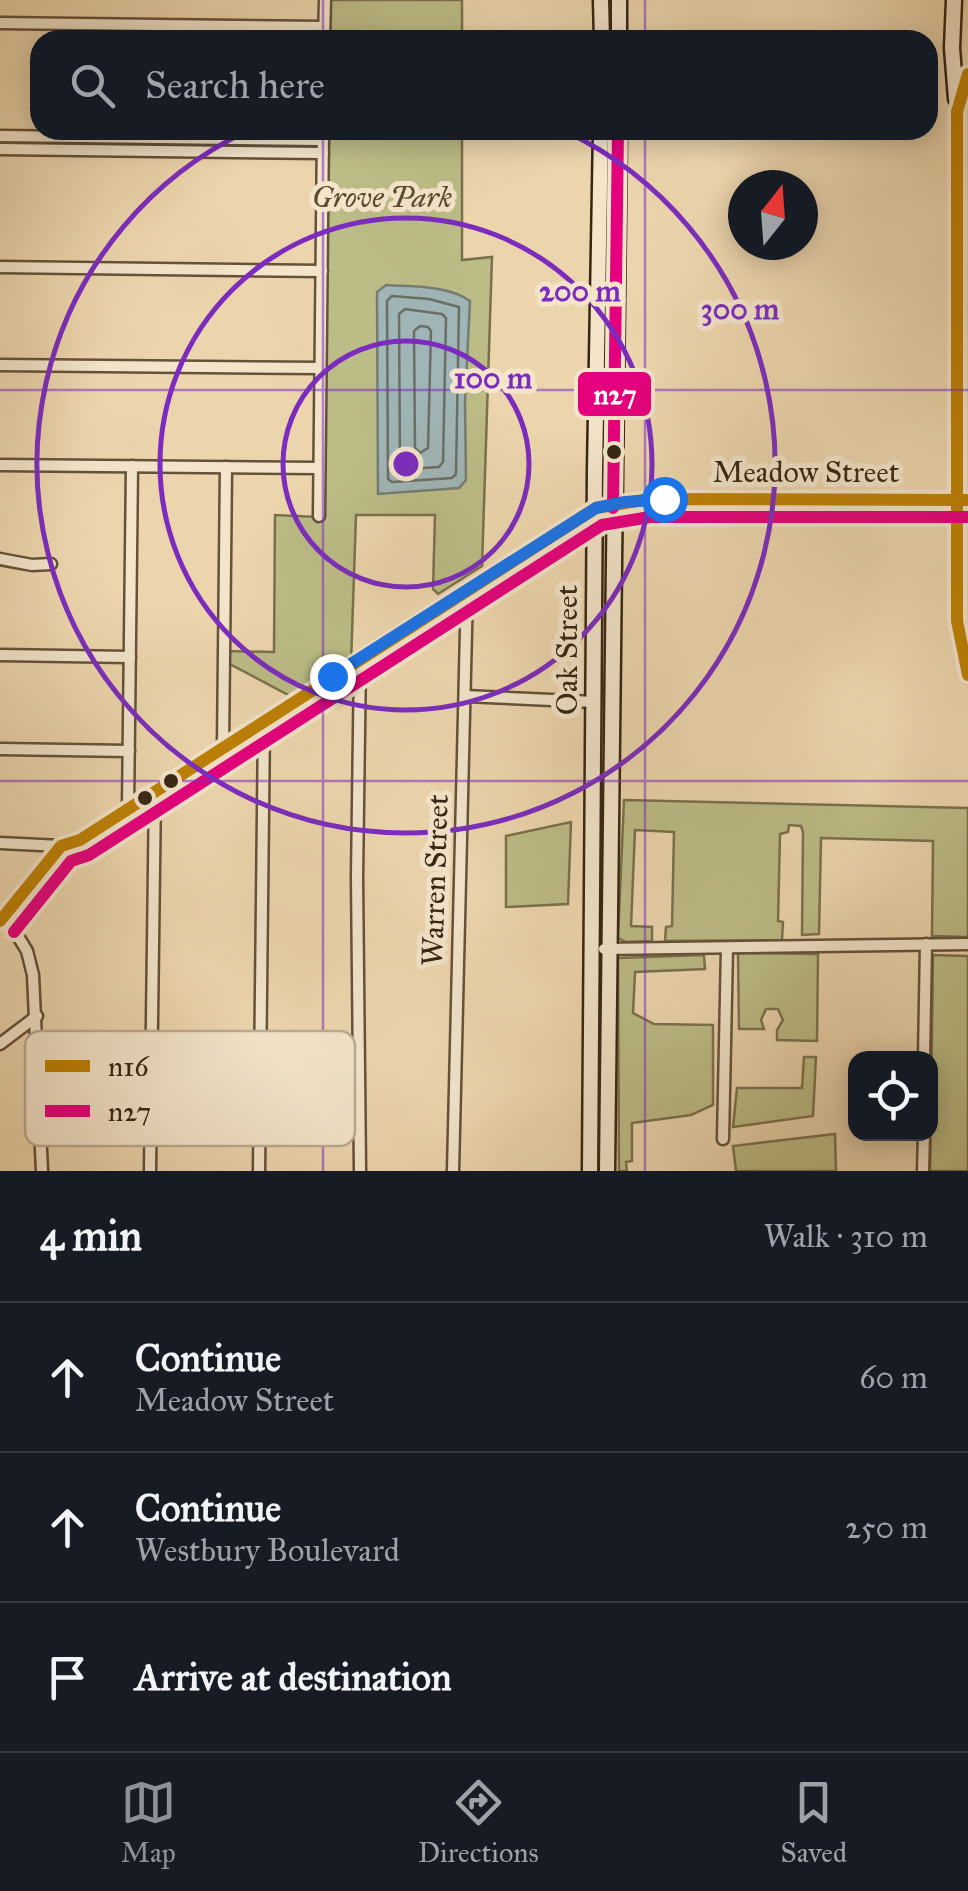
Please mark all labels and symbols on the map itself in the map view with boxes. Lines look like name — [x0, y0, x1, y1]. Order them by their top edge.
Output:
north arrow — [728, 170, 818, 260]
park label: Grove Park — [312, 179, 452, 215]
text: 200 m — [539, 273, 621, 309]
text: 300 m — [701, 291, 780, 327]
text: 100 m — [454, 360, 533, 396]
line badge: n27 — [576, 370, 653, 418]
text: n27 — [593, 377, 637, 412]
unlabelled marker — [604, 442, 624, 462]
centre of rings — [388, 446, 424, 482]
street label: Meadow Street — [713, 454, 900, 490]
route start — [642, 477, 688, 523]
street label: Oak Street — [549, 584, 585, 715]
route end — [310, 654, 356, 700]
unlabelled marker — [161, 771, 181, 791]
unlabelled marker — [135, 788, 155, 808]
street label: Warren Street — [414, 793, 456, 966]
legend — [25, 1031, 355, 1146]
text: n16 — [108, 1049, 150, 1084]
text: n27 — [108, 1094, 151, 1129]

